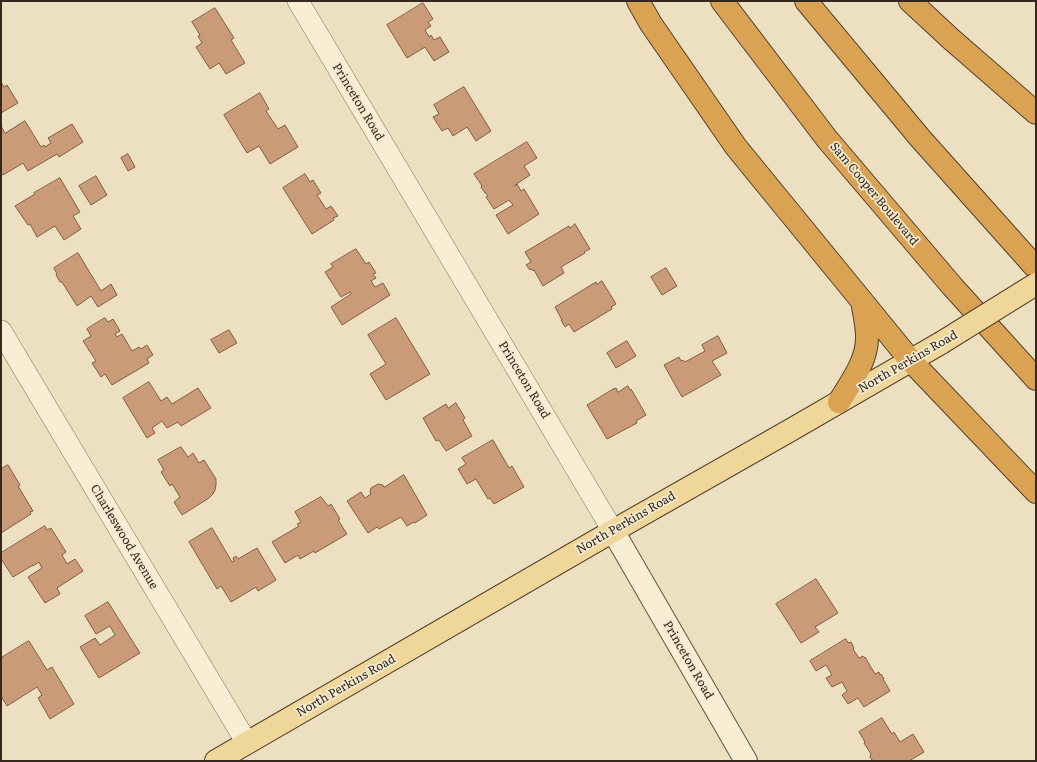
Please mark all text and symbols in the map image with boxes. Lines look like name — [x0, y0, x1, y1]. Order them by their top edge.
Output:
street label: Princeton Road — [329, 61, 387, 143]
street label: Sam Cooper Boulevard — [827, 140, 921, 248]
street label: North Perkins Road — [856, 328, 960, 396]
street label: Princeton Road — [495, 339, 553, 421]
street label: Charleswood Avenue — [87, 482, 161, 592]
street label: North Perkins Road — [574, 489, 678, 557]
street label: Princeton Road — [660, 618, 716, 702]
street label: North Perkins Road — [294, 652, 398, 720]

